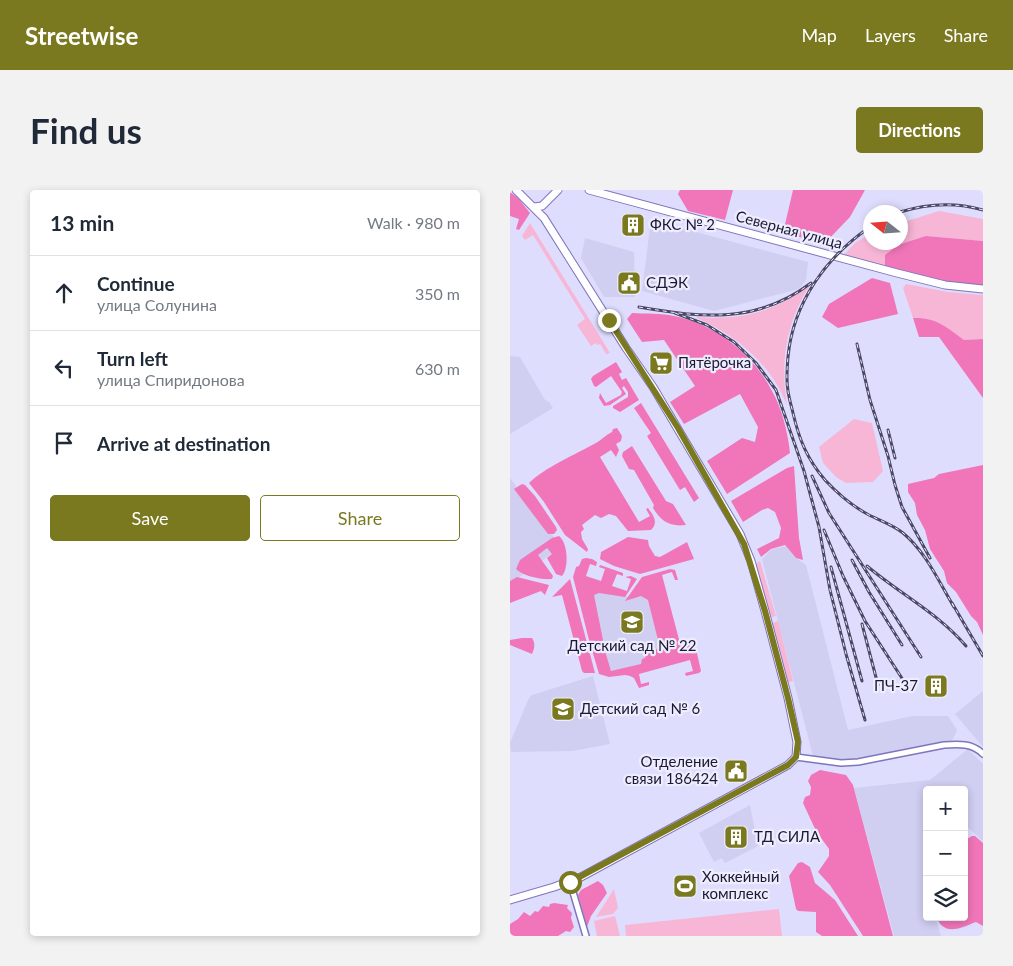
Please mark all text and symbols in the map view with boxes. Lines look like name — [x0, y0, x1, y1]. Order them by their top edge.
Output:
text: Streetwise — [25, 21, 138, 50]
text: Map — [801, 24, 837, 46]
text: Layers — [865, 24, 916, 46]
text: Share — [944, 24, 988, 46]
button: Directions — [856, 107, 983, 153]
text: Find us — [30, 109, 142, 151]
north arrow — [863, 205, 908, 250]
street label: Северная улица — [734, 206, 845, 252]
text: 13 min — [50, 210, 114, 235]
building icon: ФКС № 2 — [620, 212, 646, 238]
text: Walk · 980 m — [367, 213, 460, 232]
place label: ФКС № 2 — [650, 215, 715, 233]
public building icon: СДЭК — [616, 270, 642, 296]
text: Continue — [97, 272, 175, 295]
place label: СДЭК — [646, 273, 688, 291]
icon: ahead — [50, 279, 78, 307]
text: 350 m — [415, 284, 460, 303]
text: улица Солунина — [97, 295, 217, 314]
route end — [598, 309, 621, 332]
text: Turn left — [97, 347, 168, 370]
supermarket icon: Пятёрочка — [648, 350, 674, 376]
place label: Пятёрочка — [678, 353, 751, 371]
icon: left — [50, 354, 78, 382]
text: 630 m — [415, 359, 460, 378]
text: улица Спиридонова — [97, 370, 245, 389]
icon: arrive — [50, 429, 78, 457]
text: Arrive at destination — [97, 432, 270, 455]
button: Save — [50, 495, 250, 541]
button: Share — [260, 495, 460, 541]
school or university icon: Детский сад № 22 — [619, 609, 645, 635]
place label: Детский сад № 22 — [568, 636, 696, 654]
building icon: ПЧ-37 — [923, 673, 949, 699]
place label: ПЧ-37 — [874, 676, 918, 694]
school or university icon: Детский сад № 6 — [550, 696, 576, 722]
place label: Детский сад № 6 — [580, 699, 700, 717]
place label: Отделение связи 186424 — [625, 752, 718, 787]
public building icon: Отделение связи 186424 — [723, 758, 749, 784]
map controls — [923, 786, 968, 921]
button: + — [923, 786, 968, 831]
building icon: ТД СИЛА — [723, 824, 749, 850]
place label: ТД СИЛА — [754, 827, 821, 845]
button: − — [923, 831, 968, 876]
place label: Хоккейный комплекс — [702, 867, 779, 902]
route start — [559, 871, 582, 894]
sports icon: Хоккейный комплекс — [672, 873, 698, 899]
button: layers — [923, 876, 968, 921]

